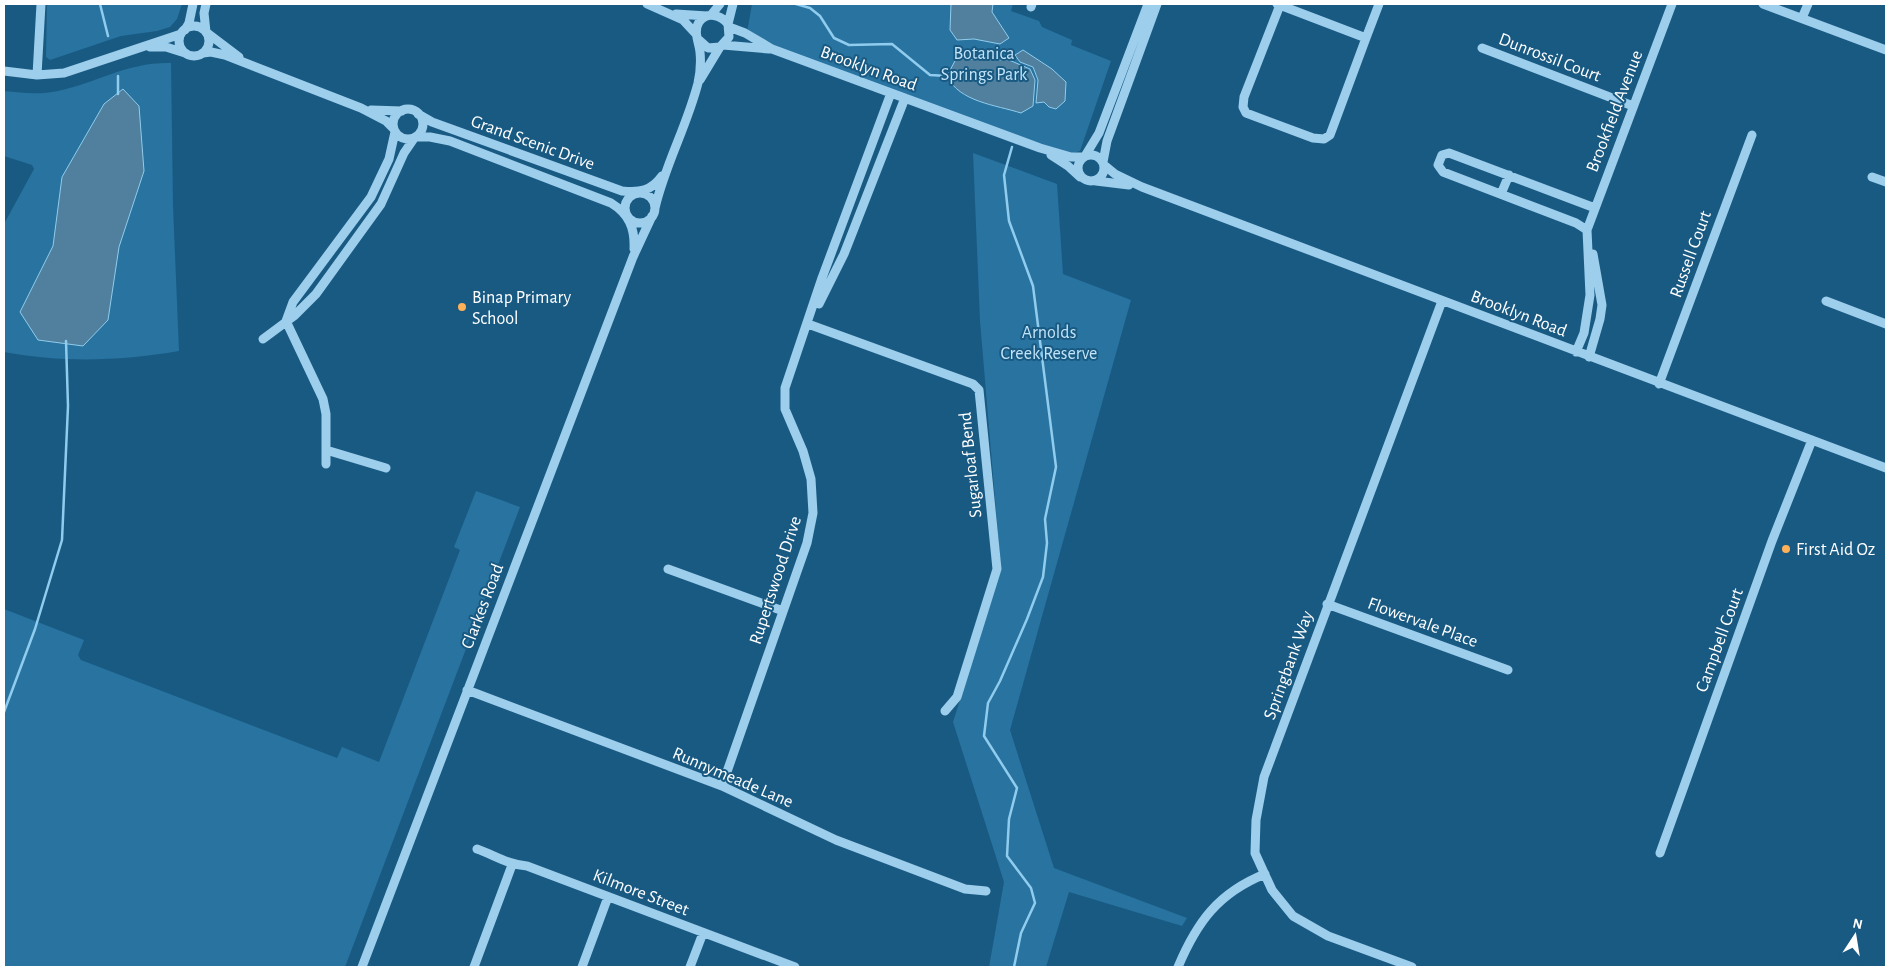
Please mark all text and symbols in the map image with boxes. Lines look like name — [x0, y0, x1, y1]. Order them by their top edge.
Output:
street label: Dunrossil Court — [1496, 30, 1603, 86]
street label: Brooklyn Road — [818, 43, 919, 95]
park label: Botanica Springs Park — [941, 45, 1028, 84]
street label: Brookfield Avenue — [1583, 48, 1646, 175]
street label: Grand Scenic Drive — [468, 112, 597, 174]
street label: Russell Court — [1667, 208, 1715, 300]
street label: Brooklyn Road — [1468, 287, 1569, 340]
place label: Binap Primary School — [472, 289, 572, 328]
marker: Binap Primary School — [456, 301, 468, 313]
park label: Arnolds Creek Reserve — [1001, 324, 1097, 363]
street label: Sugarloaf Bend — [956, 411, 986, 519]
street label: Rupertswood Drive — [747, 514, 805, 647]
place label: First Aid Oz — [1796, 541, 1875, 559]
marker: First Aid Oz — [1780, 543, 1792, 555]
street label: Clarkes Road — [459, 561, 507, 651]
street label: Campbell Court — [1693, 586, 1747, 695]
street label: Flowervale Place — [1365, 595, 1480, 651]
street label: Springbank Way — [1261, 608, 1317, 722]
street label: Runnymeade Lane — [670, 744, 796, 811]
street label: Kilmore Street — [590, 866, 691, 920]
north arrow — [1830, 911, 1880, 961]
text: N — [1851, 916, 1864, 932]

